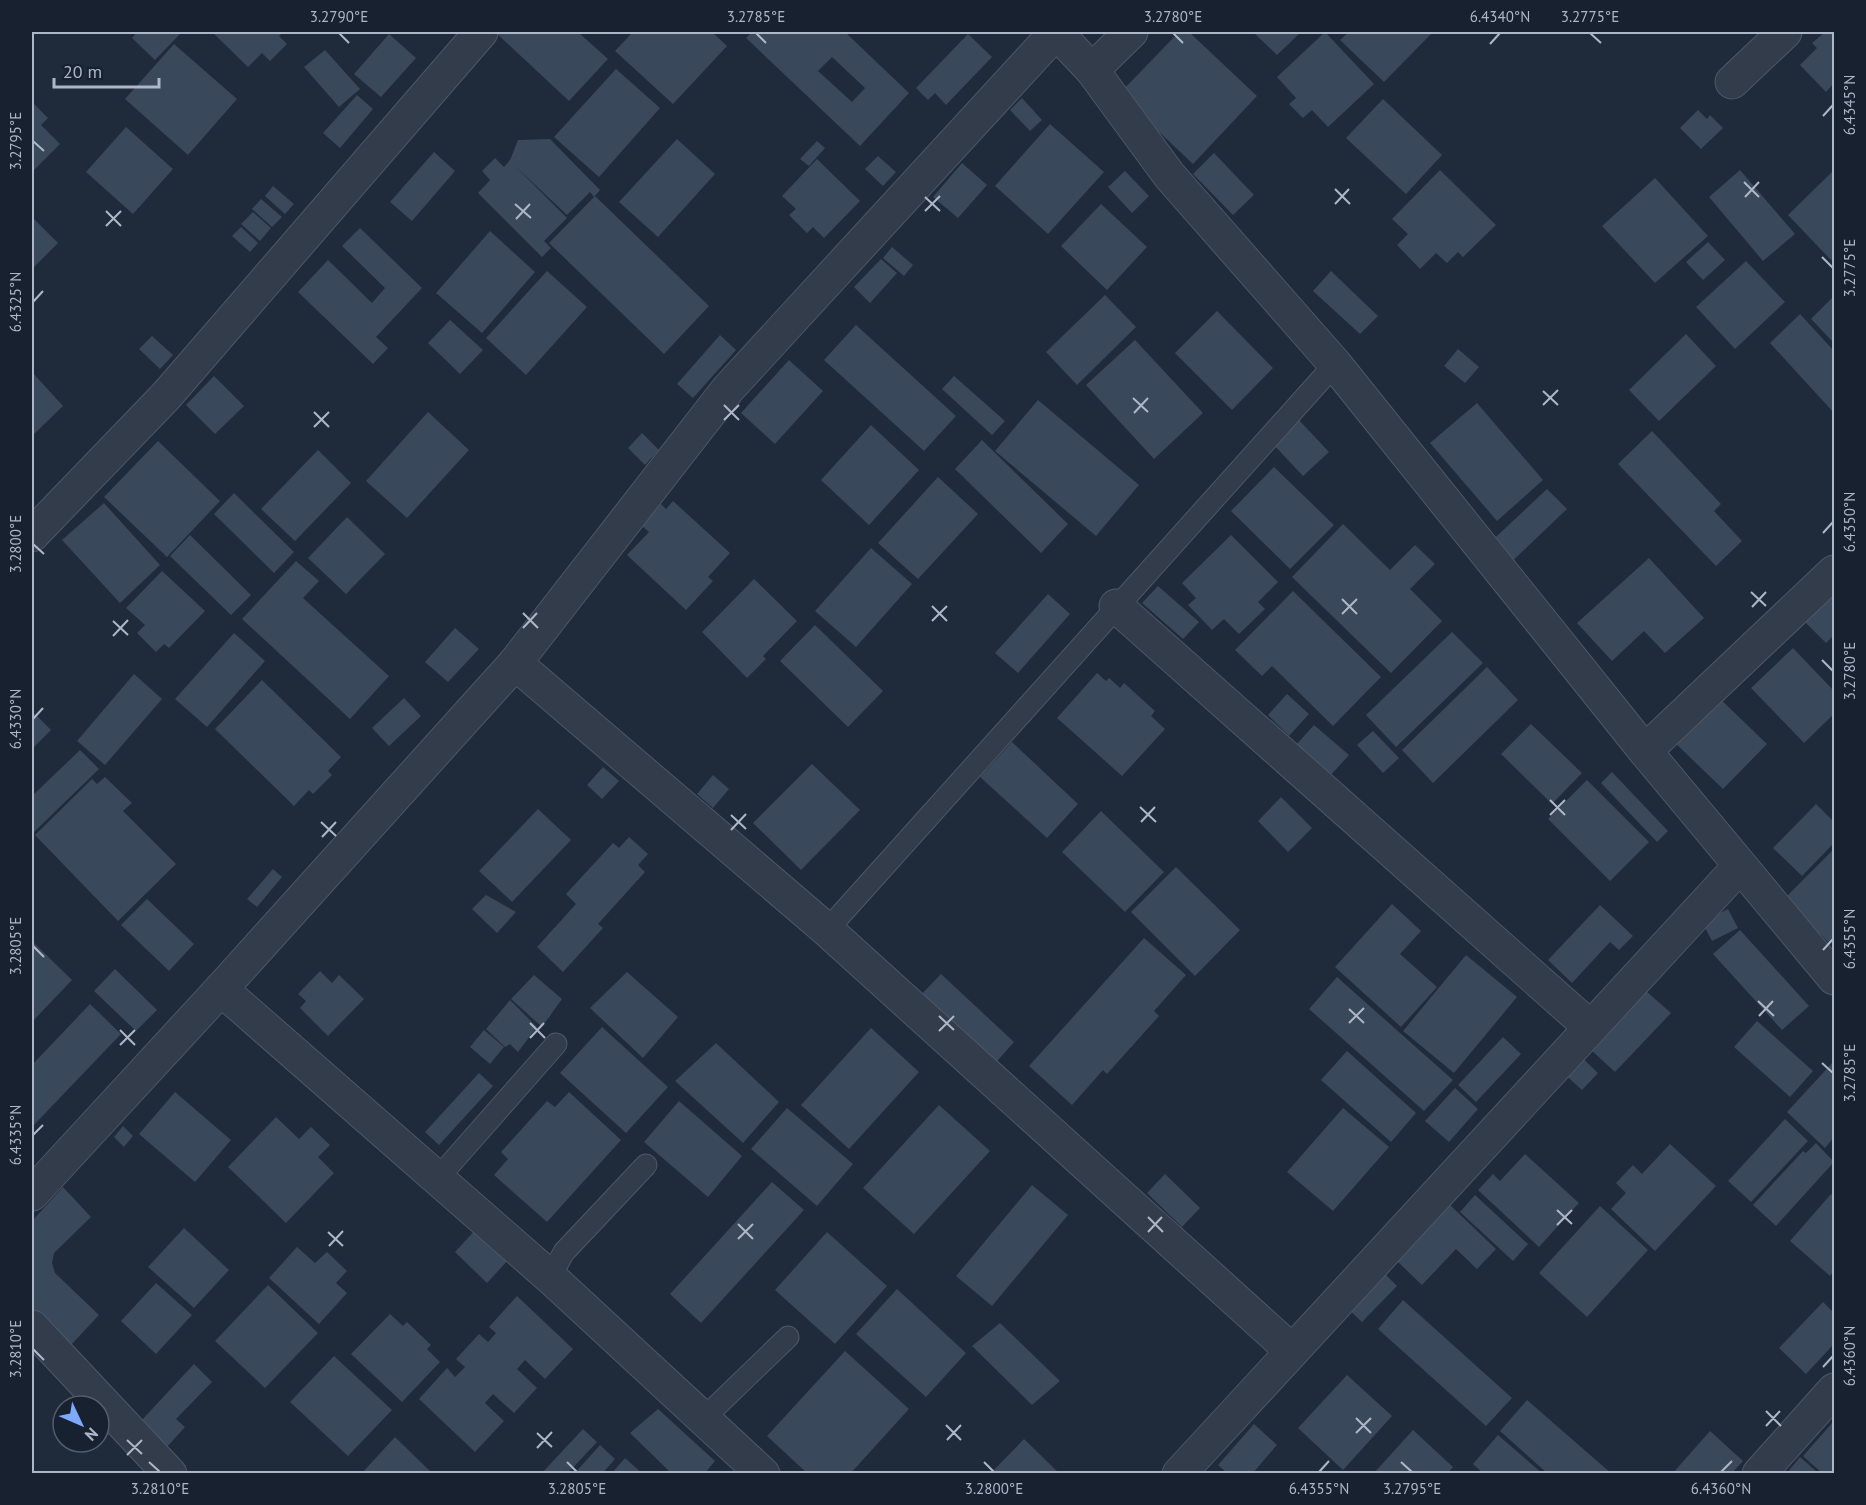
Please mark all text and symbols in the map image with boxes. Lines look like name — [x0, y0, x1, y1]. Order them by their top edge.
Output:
text: 3.2790°E — [310, 7, 368, 26]
text: 3.2785°E — [727, 7, 785, 26]
text: 3.2780°E — [1144, 7, 1202, 26]
text: 6.4340°N — [1470, 7, 1530, 26]
text: 3.2775°E — [1561, 7, 1619, 26]
scale bar — [54, 51, 159, 89]
text: 20 m — [63, 60, 102, 83]
text: 6.4345°N — [1840, 75, 1859, 135]
text: 3.2795°E — [6, 112, 25, 170]
text: 3.2775°E — [1840, 239, 1859, 297]
text: 6.4325°N — [6, 272, 25, 332]
text: 6.4350°N — [1840, 492, 1859, 552]
text: 3.2800°E — [6, 515, 25, 573]
text: 3.2780°E — [1840, 642, 1859, 700]
text: 6.4330°N — [6, 689, 25, 749]
text: 6.4355°N — [1840, 909, 1859, 969]
text: 3.2805°E — [6, 917, 25, 975]
text: 3.2785°E — [1840, 1044, 1859, 1102]
text: 6.4335°N — [6, 1105, 25, 1165]
text: 3.2810°E — [6, 1320, 25, 1378]
text: 6.4360°N — [1840, 1326, 1859, 1386]
north arrow — [51, 1394, 111, 1454]
text: N — [81, 1424, 103, 1445]
text: 3.2810°E — [131, 1479, 189, 1498]
text: 3.2805°E — [548, 1479, 606, 1498]
text: 3.2800°E — [965, 1479, 1023, 1498]
text: 6.4355°N — [1289, 1479, 1349, 1498]
text: 3.2795°E — [1383, 1479, 1441, 1498]
text: 6.4360°N — [1691, 1479, 1751, 1498]

